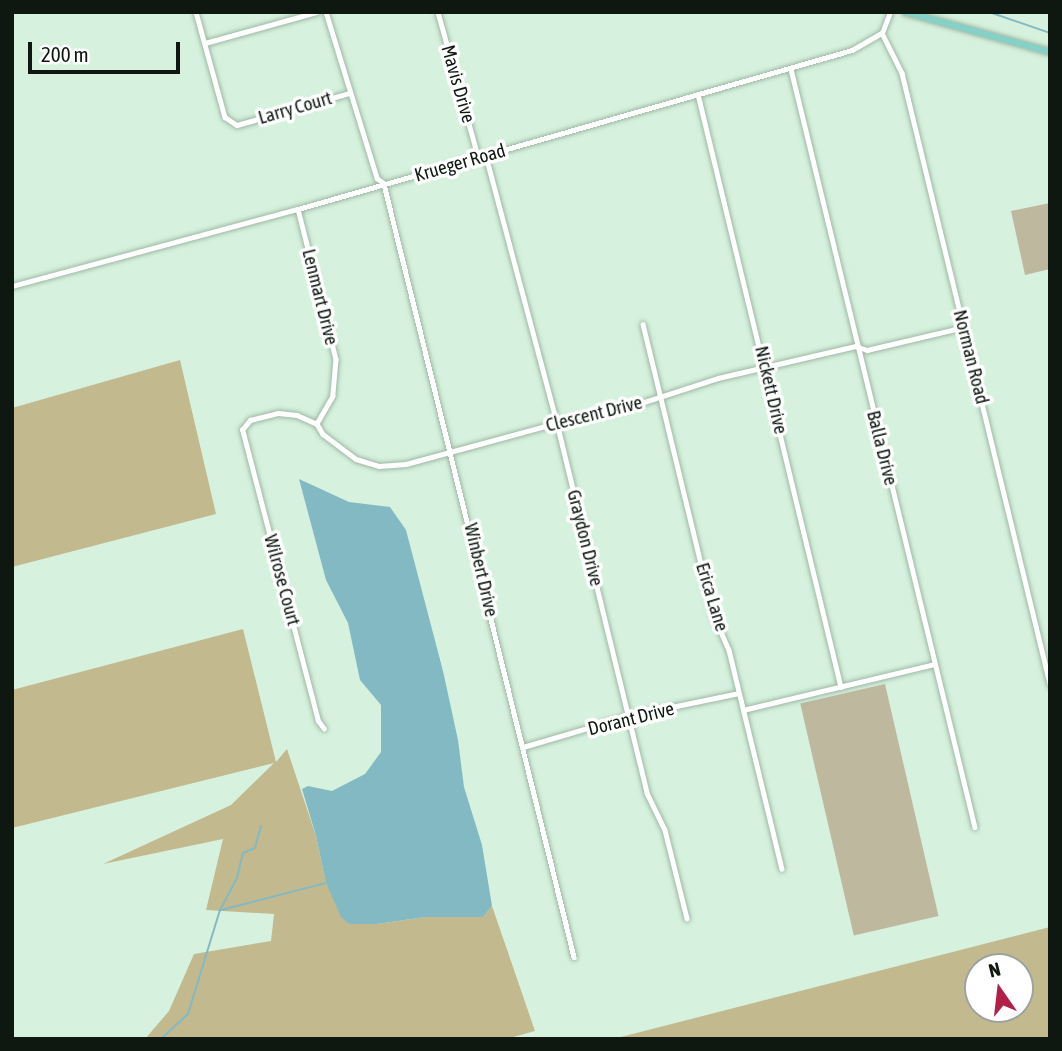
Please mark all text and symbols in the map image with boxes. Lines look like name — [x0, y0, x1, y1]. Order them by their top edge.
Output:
scale bar — [32, 28, 184, 72]
text: 200 m — [41, 42, 89, 66]
street label: Mavis Drive — [436, 42, 480, 126]
street label: Larry Court — [256, 87, 334, 129]
street label: Krueger Road — [412, 139, 508, 187]
street label: Lenmart Drive — [297, 247, 343, 347]
street label: Norman Road — [948, 307, 994, 407]
street label: Nickett Drive — [750, 344, 792, 436]
street label: Clescent Drive — [543, 391, 645, 437]
street label: Balla Drive — [862, 408, 902, 488]
street label: Graydon Drive — [562, 488, 608, 588]
street label: Winbert Drive — [459, 521, 503, 619]
street label: Wilrose Court — [259, 532, 305, 628]
street label: Erica Lane — [691, 560, 733, 634]
street label: Dorant Drive — [586, 697, 676, 741]
north arrow — [964, 953, 1034, 1023]
text: N — [986, 958, 1003, 982]

